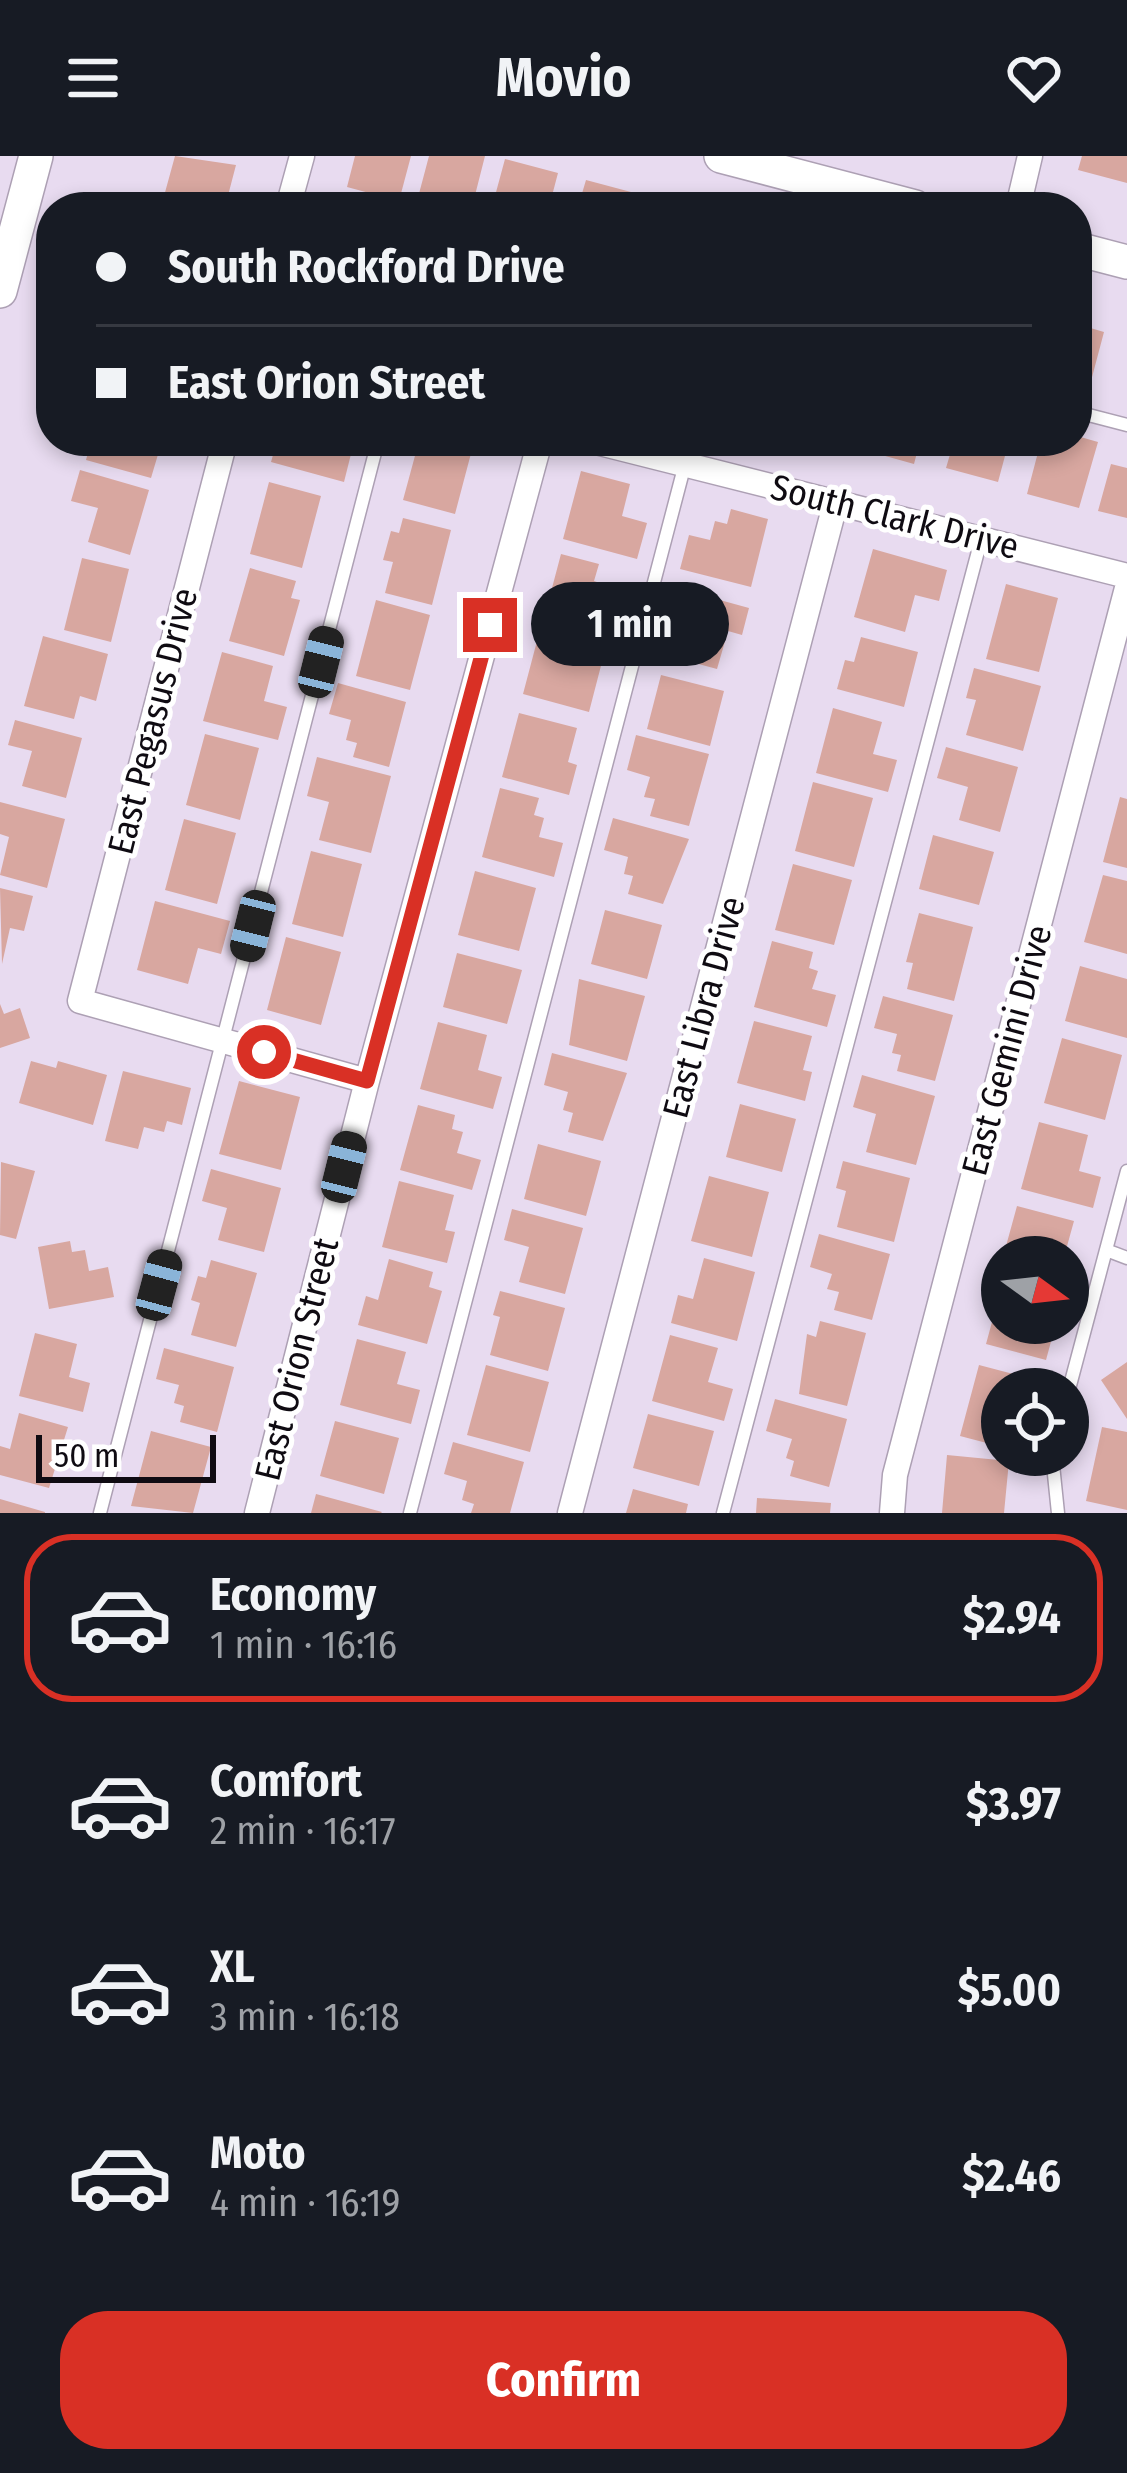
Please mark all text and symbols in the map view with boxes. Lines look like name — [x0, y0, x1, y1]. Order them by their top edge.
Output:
icon: menu — [60, 45, 126, 111]
icon: heart — [1001, 45, 1067, 111]
text: Movio — [496, 46, 631, 110]
text: South Rockford Drive — [168, 240, 565, 294]
text: East Orion Street — [168, 356, 485, 410]
street label: South Clark Drive — [766, 465, 1023, 569]
callout: 1 min — [532, 583, 730, 667]
street label: East Pegasus Drive — [99, 584, 207, 859]
route end — [463, 598, 517, 652]
text: 1 min — [588, 601, 672, 647]
car — [295, 623, 347, 701]
car — [227, 887, 279, 965]
street label: East Libra Drive — [653, 892, 755, 1123]
street label: East Gemini Drive — [952, 920, 1062, 1180]
route start — [237, 1025, 291, 1079]
car — [318, 1128, 370, 1206]
street label: East Orion Street — [246, 1233, 348, 1485]
north arrow — [981, 1236, 1089, 1344]
map controls — [981, 1236, 1089, 1476]
car — [132, 1246, 186, 1324]
button: locate — [981, 1368, 1089, 1476]
scale bar — [36, 1429, 216, 1482]
text: 50 m — [54, 1436, 119, 1476]
icon: car — [66, 1564, 174, 1672]
text: Economy — [210, 1568, 376, 1622]
text: $2.94 — [963, 1591, 1061, 1645]
text: 1 min · 16:16 — [210, 1622, 397, 1668]
icon: car — [66, 1750, 174, 1858]
text: Comfort — [210, 1754, 362, 1808]
text: $3.97 — [966, 1777, 1061, 1831]
text: 2 min · 16:17 — [210, 1808, 396, 1854]
icon: car — [66, 1936, 174, 2044]
text: XL — [210, 1940, 255, 1994]
text: $5.00 — [958, 1963, 1061, 2017]
text: 3 min · 16:18 — [210, 1994, 400, 2040]
icon: car — [66, 2122, 174, 2230]
text: Moto — [210, 2126, 306, 2180]
text: $2.46 — [962, 2149, 1061, 2203]
text: 4 min · 16:19 — [210, 2180, 400, 2226]
button: Confirm — [60, 2311, 1067, 2449]

